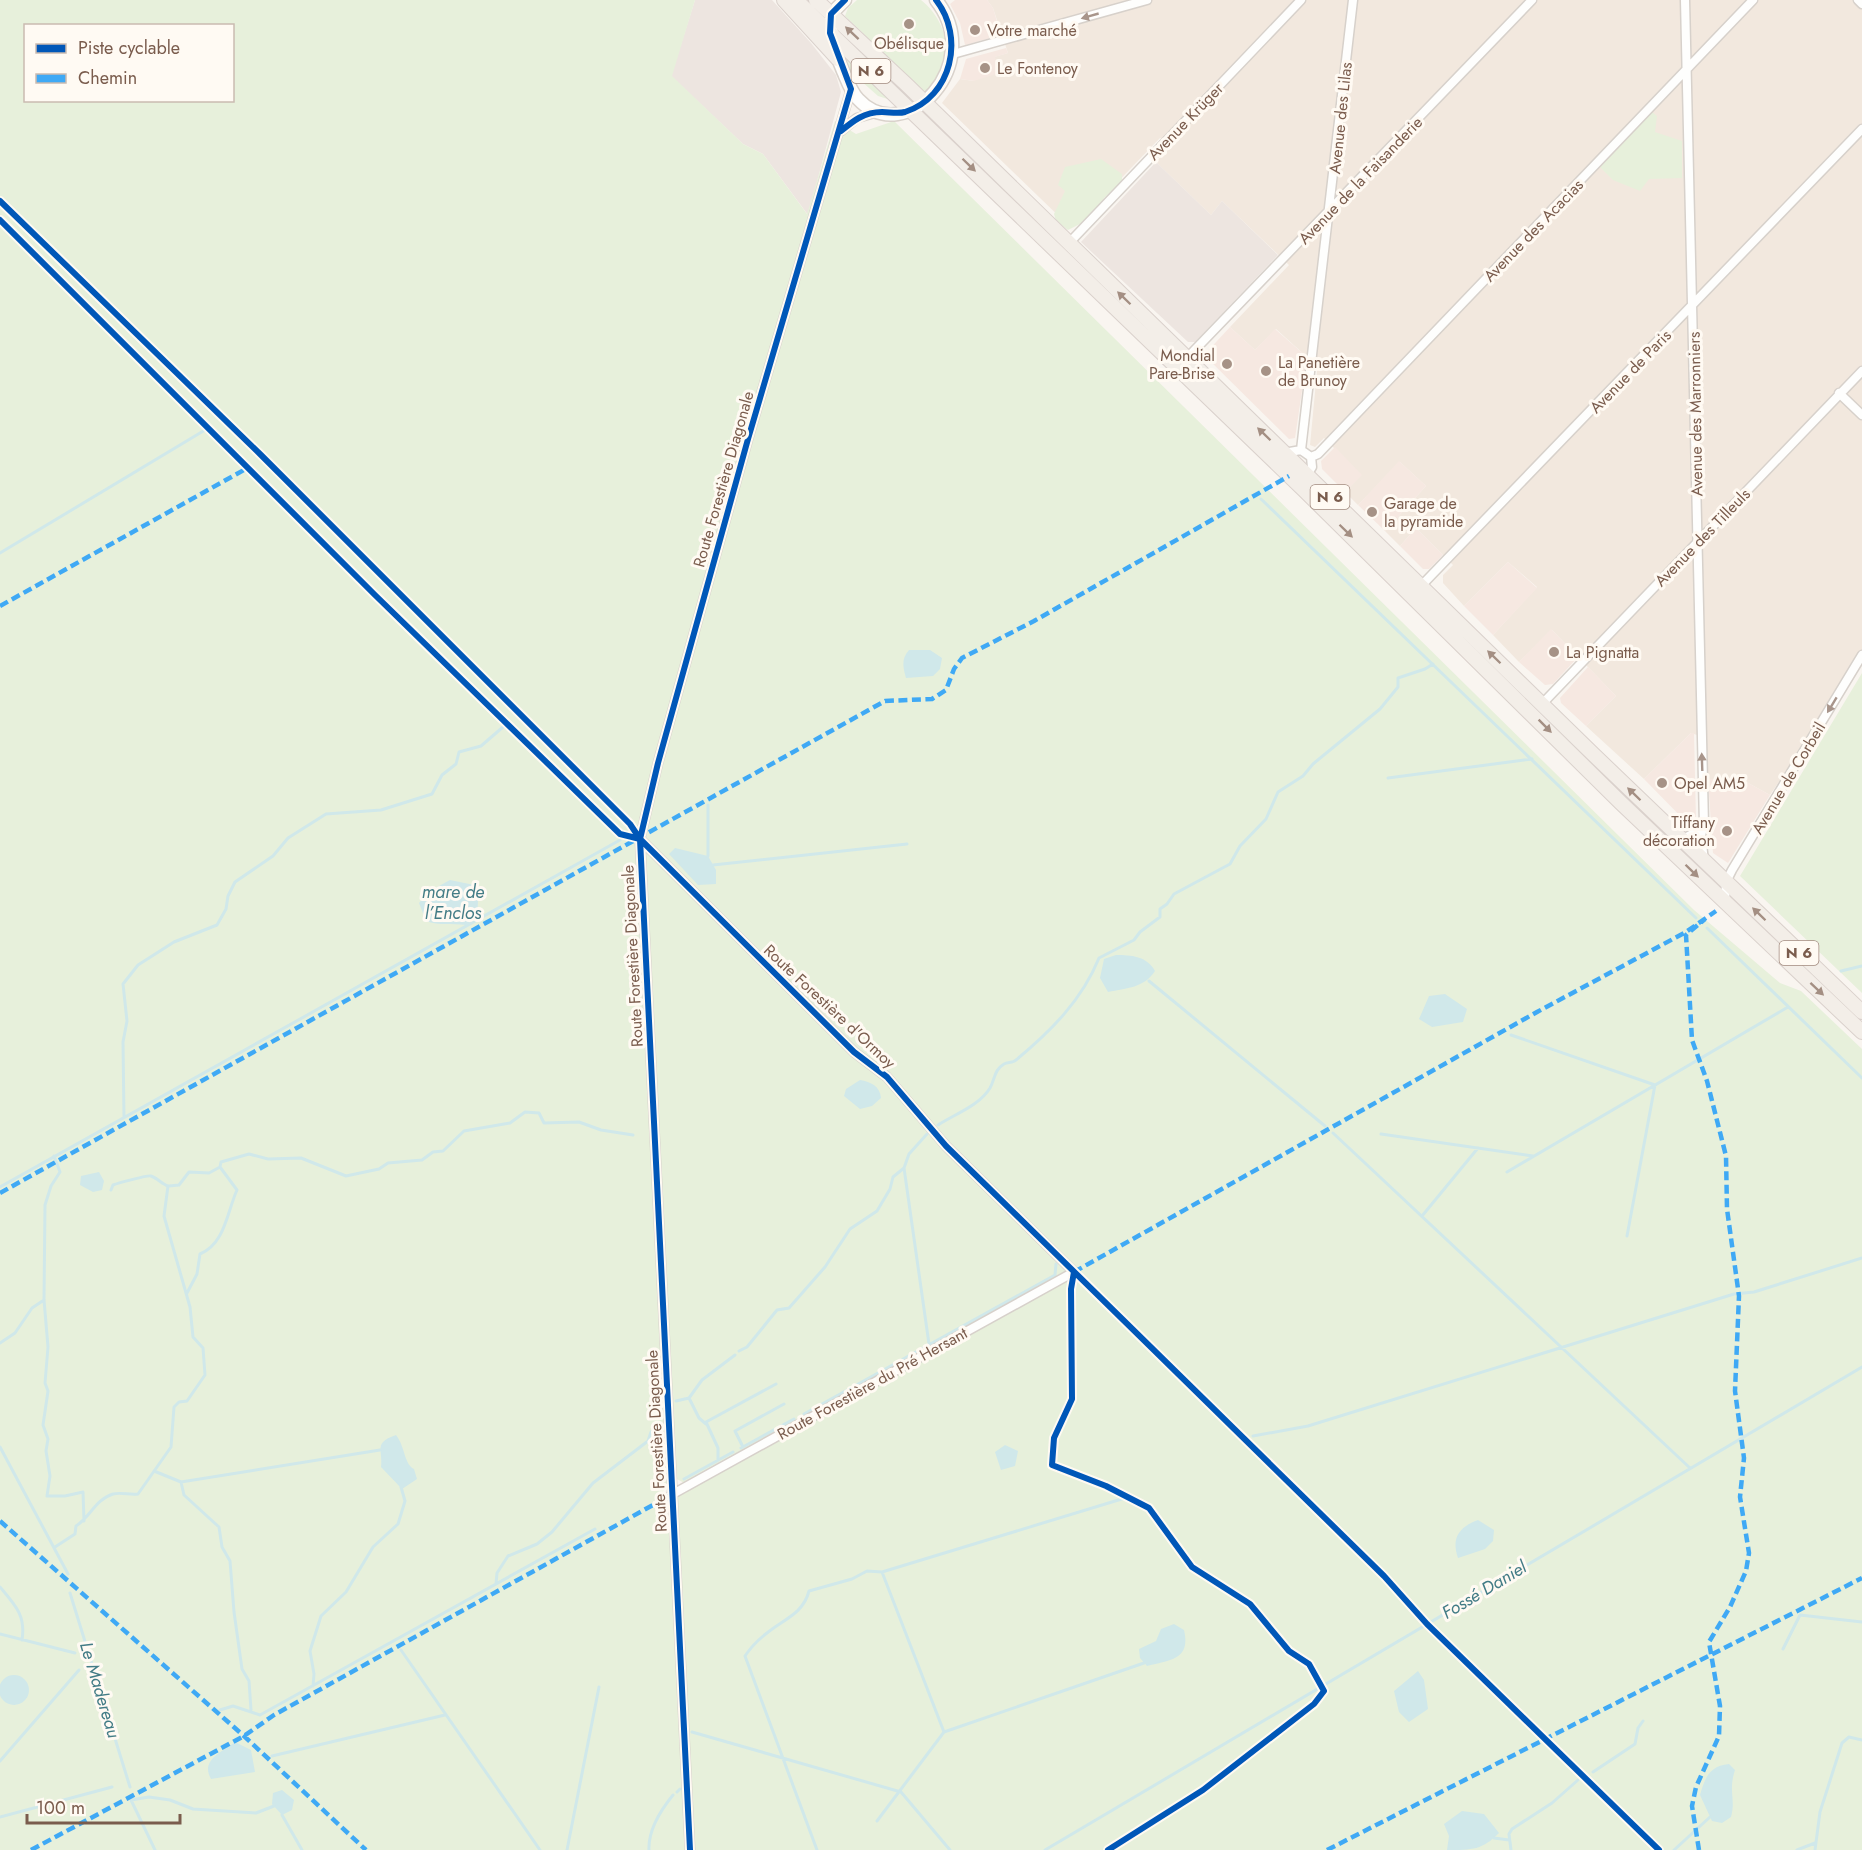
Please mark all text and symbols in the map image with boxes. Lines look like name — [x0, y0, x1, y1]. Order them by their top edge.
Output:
one-way arrow — [1081, 12, 1099, 21]
marker: Obélisque — [902, 17, 916, 31]
place label: Votre marché — [987, 19, 1077, 42]
marker: Votre marché — [968, 23, 982, 37]
legend — [24, 24, 234, 102]
one-way arrow — [844, 26, 859, 40]
place label: Obélisque — [874, 32, 944, 55]
text: Piste cyclable — [78, 35, 180, 61]
place label: Le Fontenoy — [997, 57, 1079, 80]
road number: N 6 — [852, 59, 890, 83]
marker: Le Fontenoy — [978, 61, 992, 75]
street label: Avenue des Lilas — [1323, 61, 1358, 175]
text: Chemin — [78, 65, 137, 91]
street label: Avenue Krüger — [1142, 77, 1229, 165]
street label: Avenue de la Faisanderie — [1293, 111, 1428, 250]
one-way arrow — [962, 157, 976, 171]
street label: Avenue des Acacias — [1478, 174, 1589, 287]
one-way arrow — [1118, 291, 1132, 305]
street label: Avenue de Paris — [1584, 324, 1676, 419]
street label: Avenue des Marronniers — [1683, 332, 1708, 496]
place label: Mondial Pare-Brise — [1149, 344, 1215, 385]
place label: La Panetière de Brunoy — [1278, 351, 1360, 392]
marker: Mondial Pare-Brise — [1220, 357, 1234, 371]
marker: La Panetière de Brunoy — [1259, 364, 1273, 378]
street label: Route Forestière Diagonale — [687, 388, 760, 570]
one-way arrow — [1258, 427, 1272, 441]
street label: Avenue des Tilleuls — [1649, 483, 1755, 592]
road number: N 6 — [1310, 485, 1350, 509]
place label: Garage de la pyramide — [1384, 492, 1463, 533]
marker: Garage de la pyramide — [1365, 505, 1379, 519]
one-way arrow — [1338, 523, 1352, 537]
place label: La Pignatta — [1566, 641, 1639, 664]
marker: La Pignatta — [1547, 645, 1561, 659]
one-way arrow — [1488, 651, 1502, 665]
one-way arrow — [1826, 697, 1837, 713]
street label: Avenue de Corbeil — [1746, 718, 1831, 839]
one-way arrow — [1537, 719, 1551, 733]
one-way arrow — [1697, 752, 1707, 771]
place label: Opel AM5 — [1674, 772, 1745, 795]
marker: Opel AM5 — [1655, 776, 1669, 790]
one-way arrow — [1627, 787, 1641, 801]
place label: Tiffany décoration — [1643, 811, 1716, 852]
marker: Tiffany décoration — [1720, 824, 1734, 838]
street label: Route Forestière Diagonale — [616, 864, 649, 1048]
one-way arrow — [1685, 864, 1699, 878]
water label: mare de l’Enclos — [422, 879, 484, 926]
one-way arrow — [1752, 908, 1766, 922]
street label: Route Forestière d'Ormoy — [759, 939, 901, 1074]
road number: N 6 — [1780, 941, 1818, 965]
one-way arrow — [1809, 982, 1824, 996]
street label: Route Forestière du Pré Hersant — [773, 1321, 972, 1445]
street label: Route Forestière Diagonale — [640, 1349, 673, 1533]
water label: Fossé Daniel — [1437, 1554, 1532, 1626]
water label: Le Madereau — [73, 1639, 127, 1741]
scale bar — [27, 1787, 180, 1825]
text: 100 m — [36, 1795, 85, 1821]

